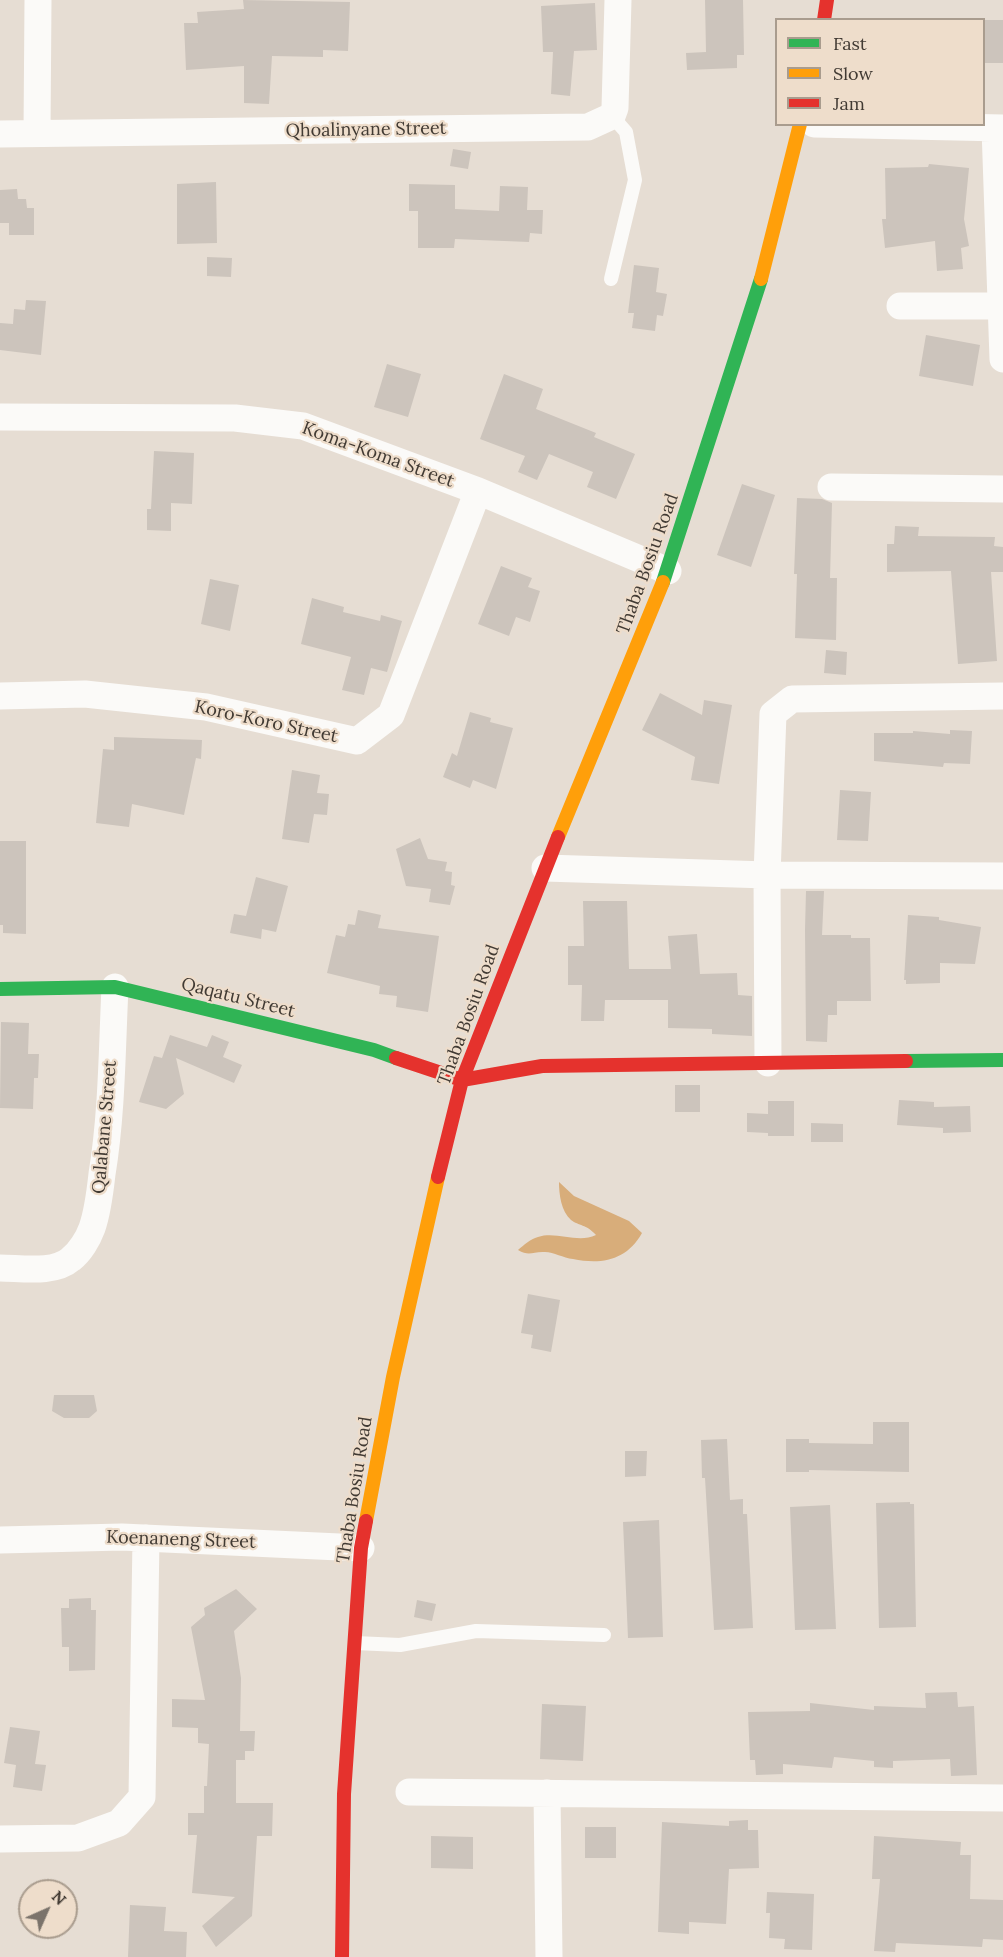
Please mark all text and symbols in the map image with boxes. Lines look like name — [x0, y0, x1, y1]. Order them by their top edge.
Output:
legend — [775, 18, 985, 126]
text: Fast — [833, 32, 867, 55]
text: Slow — [833, 62, 873, 85]
text: Jam — [833, 92, 865, 115]
street label: Qhoalinyane Street — [285, 118, 447, 142]
street label: Koma-Koma Street — [299, 417, 457, 493]
street label: Thaba Bosiu Road — [612, 491, 684, 637]
street label: Koro-Koro Street — [192, 696, 340, 748]
street label: Thaba Bosiu Road — [433, 942, 505, 1088]
street label: Qaqatu Street — [179, 973, 297, 1023]
street label: Qalabane Street — [88, 1059, 122, 1195]
street label: Thaba Bosiu Road — [333, 1415, 377, 1565]
street label: Koenaneng Street — [106, 1527, 256, 1553]
north arrow — [18, 1879, 78, 1939]
text: N — [48, 1886, 71, 1909]

